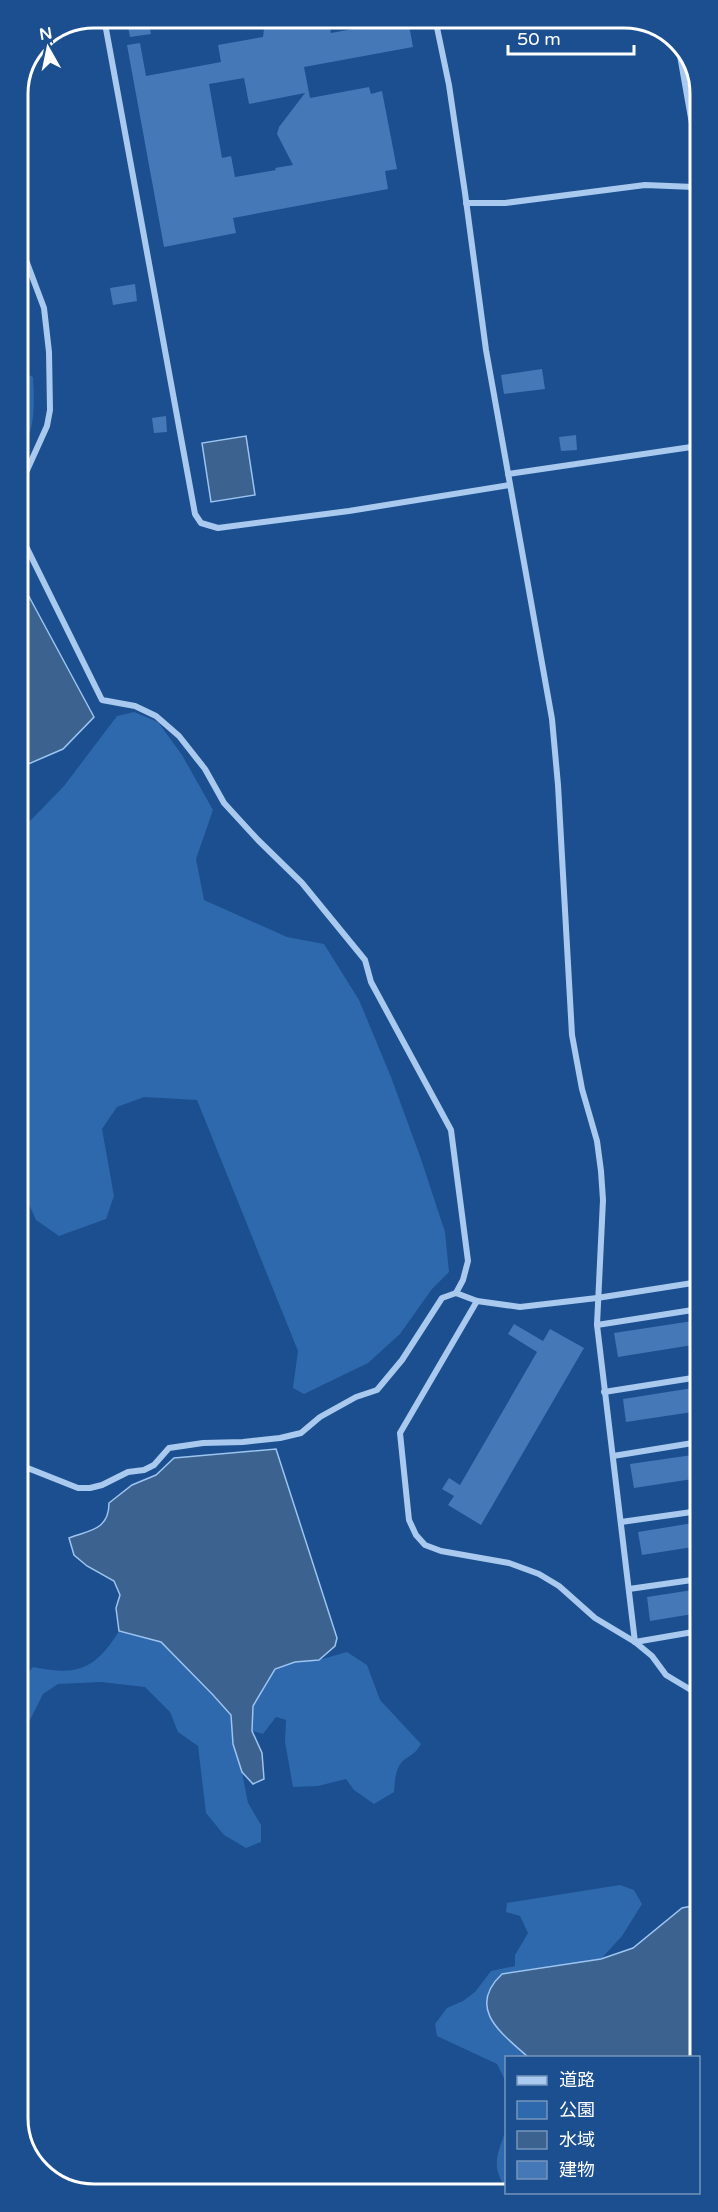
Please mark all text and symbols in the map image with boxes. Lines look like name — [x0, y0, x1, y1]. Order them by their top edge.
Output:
north arrow — [18, 18, 78, 78]
scale bar — [508, 18, 634, 56]
text: N — [38, 23, 54, 45]
text: 50 m — [517, 28, 561, 50]
legend — [505, 2056, 700, 2194]
text: 道路 — [559, 2069, 595, 2091]
text: 公園 — [559, 2099, 595, 2121]
text: 水域 — [559, 2129, 595, 2151]
text: 建物 — [559, 2159, 595, 2181]

